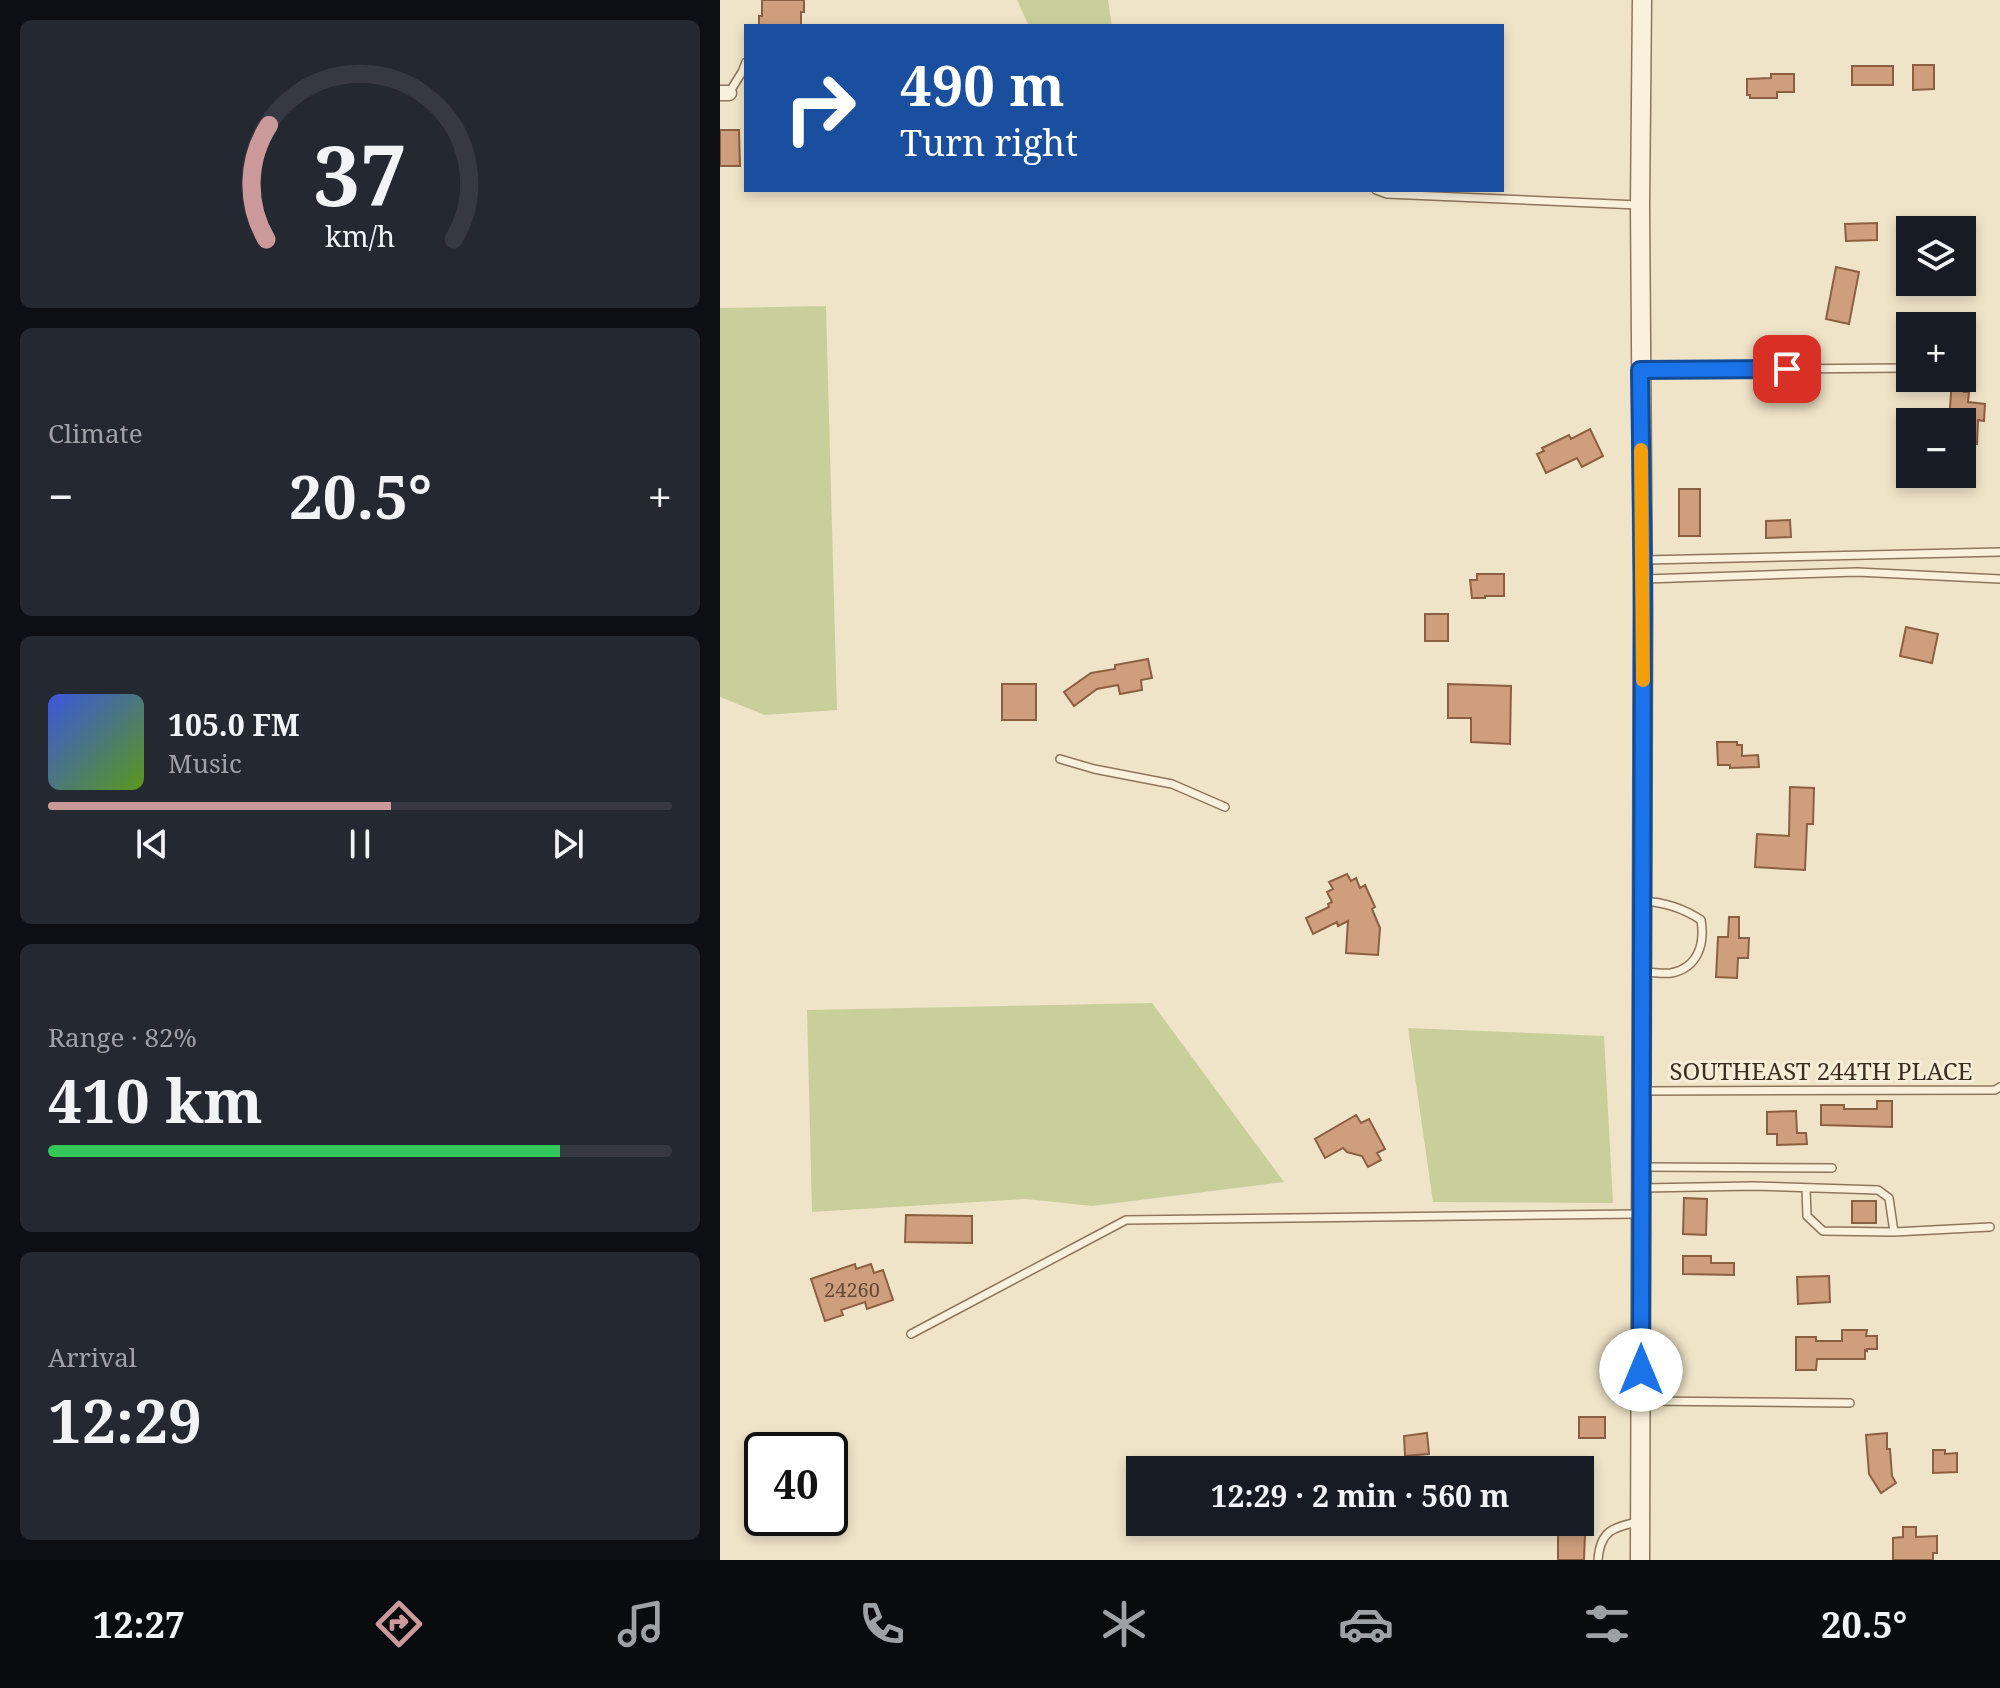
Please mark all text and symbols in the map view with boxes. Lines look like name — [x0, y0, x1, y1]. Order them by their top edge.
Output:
text: 490 m — [900, 46, 1065, 122]
icon: right — [768, 56, 872, 160]
text: 37 — [313, 117, 407, 230]
text: Turn right — [900, 118, 1078, 167]
text: km/h — [325, 216, 395, 255]
map controls — [1896, 216, 1976, 488]
button: layers — [1896, 216, 1976, 296]
button: + — [1896, 312, 1976, 392]
pin — [1753, 335, 1821, 403]
icon: arrive — [1765, 347, 1809, 391]
button: − — [1896, 408, 1976, 488]
text: Climate — [48, 415, 143, 451]
text: 20.5° — [289, 455, 432, 537]
text: − — [48, 466, 73, 526]
text: + — [647, 466, 672, 526]
text: 105.0 FM — [168, 704, 300, 745]
text: Music — [168, 745, 242, 781]
icon: previous — [130, 822, 174, 866]
icon: pause — [338, 822, 382, 866]
icon: next — [546, 822, 590, 866]
text: Range · 82% — [48, 1019, 197, 1055]
street label: SOUTHEAST 244TH PLACE — [1669, 1054, 1973, 1087]
text: 410 km — [48, 1059, 263, 1141]
house number: 24260 — [824, 1276, 880, 1303]
position arrow — [1599, 1328, 1683, 1412]
text: Arrival — [48, 1339, 137, 1375]
text: 12:29 — [48, 1379, 202, 1461]
speed limit sign: 40 — [744, 1432, 848, 1536]
text: 12:29 · 2 min · 560 m — [1211, 1475, 1509, 1516]
icon: directions — [371, 1596, 427, 1652]
icon: music — [613, 1596, 669, 1652]
icon: phone — [854, 1596, 910, 1652]
icon: climate — [1096, 1596, 1152, 1652]
icon: car — [1338, 1596, 1394, 1652]
icon: filters — [1579, 1596, 1635, 1652]
text: 12:27 — [93, 1600, 185, 1649]
text: 20.5° — [1821, 1600, 1907, 1649]

